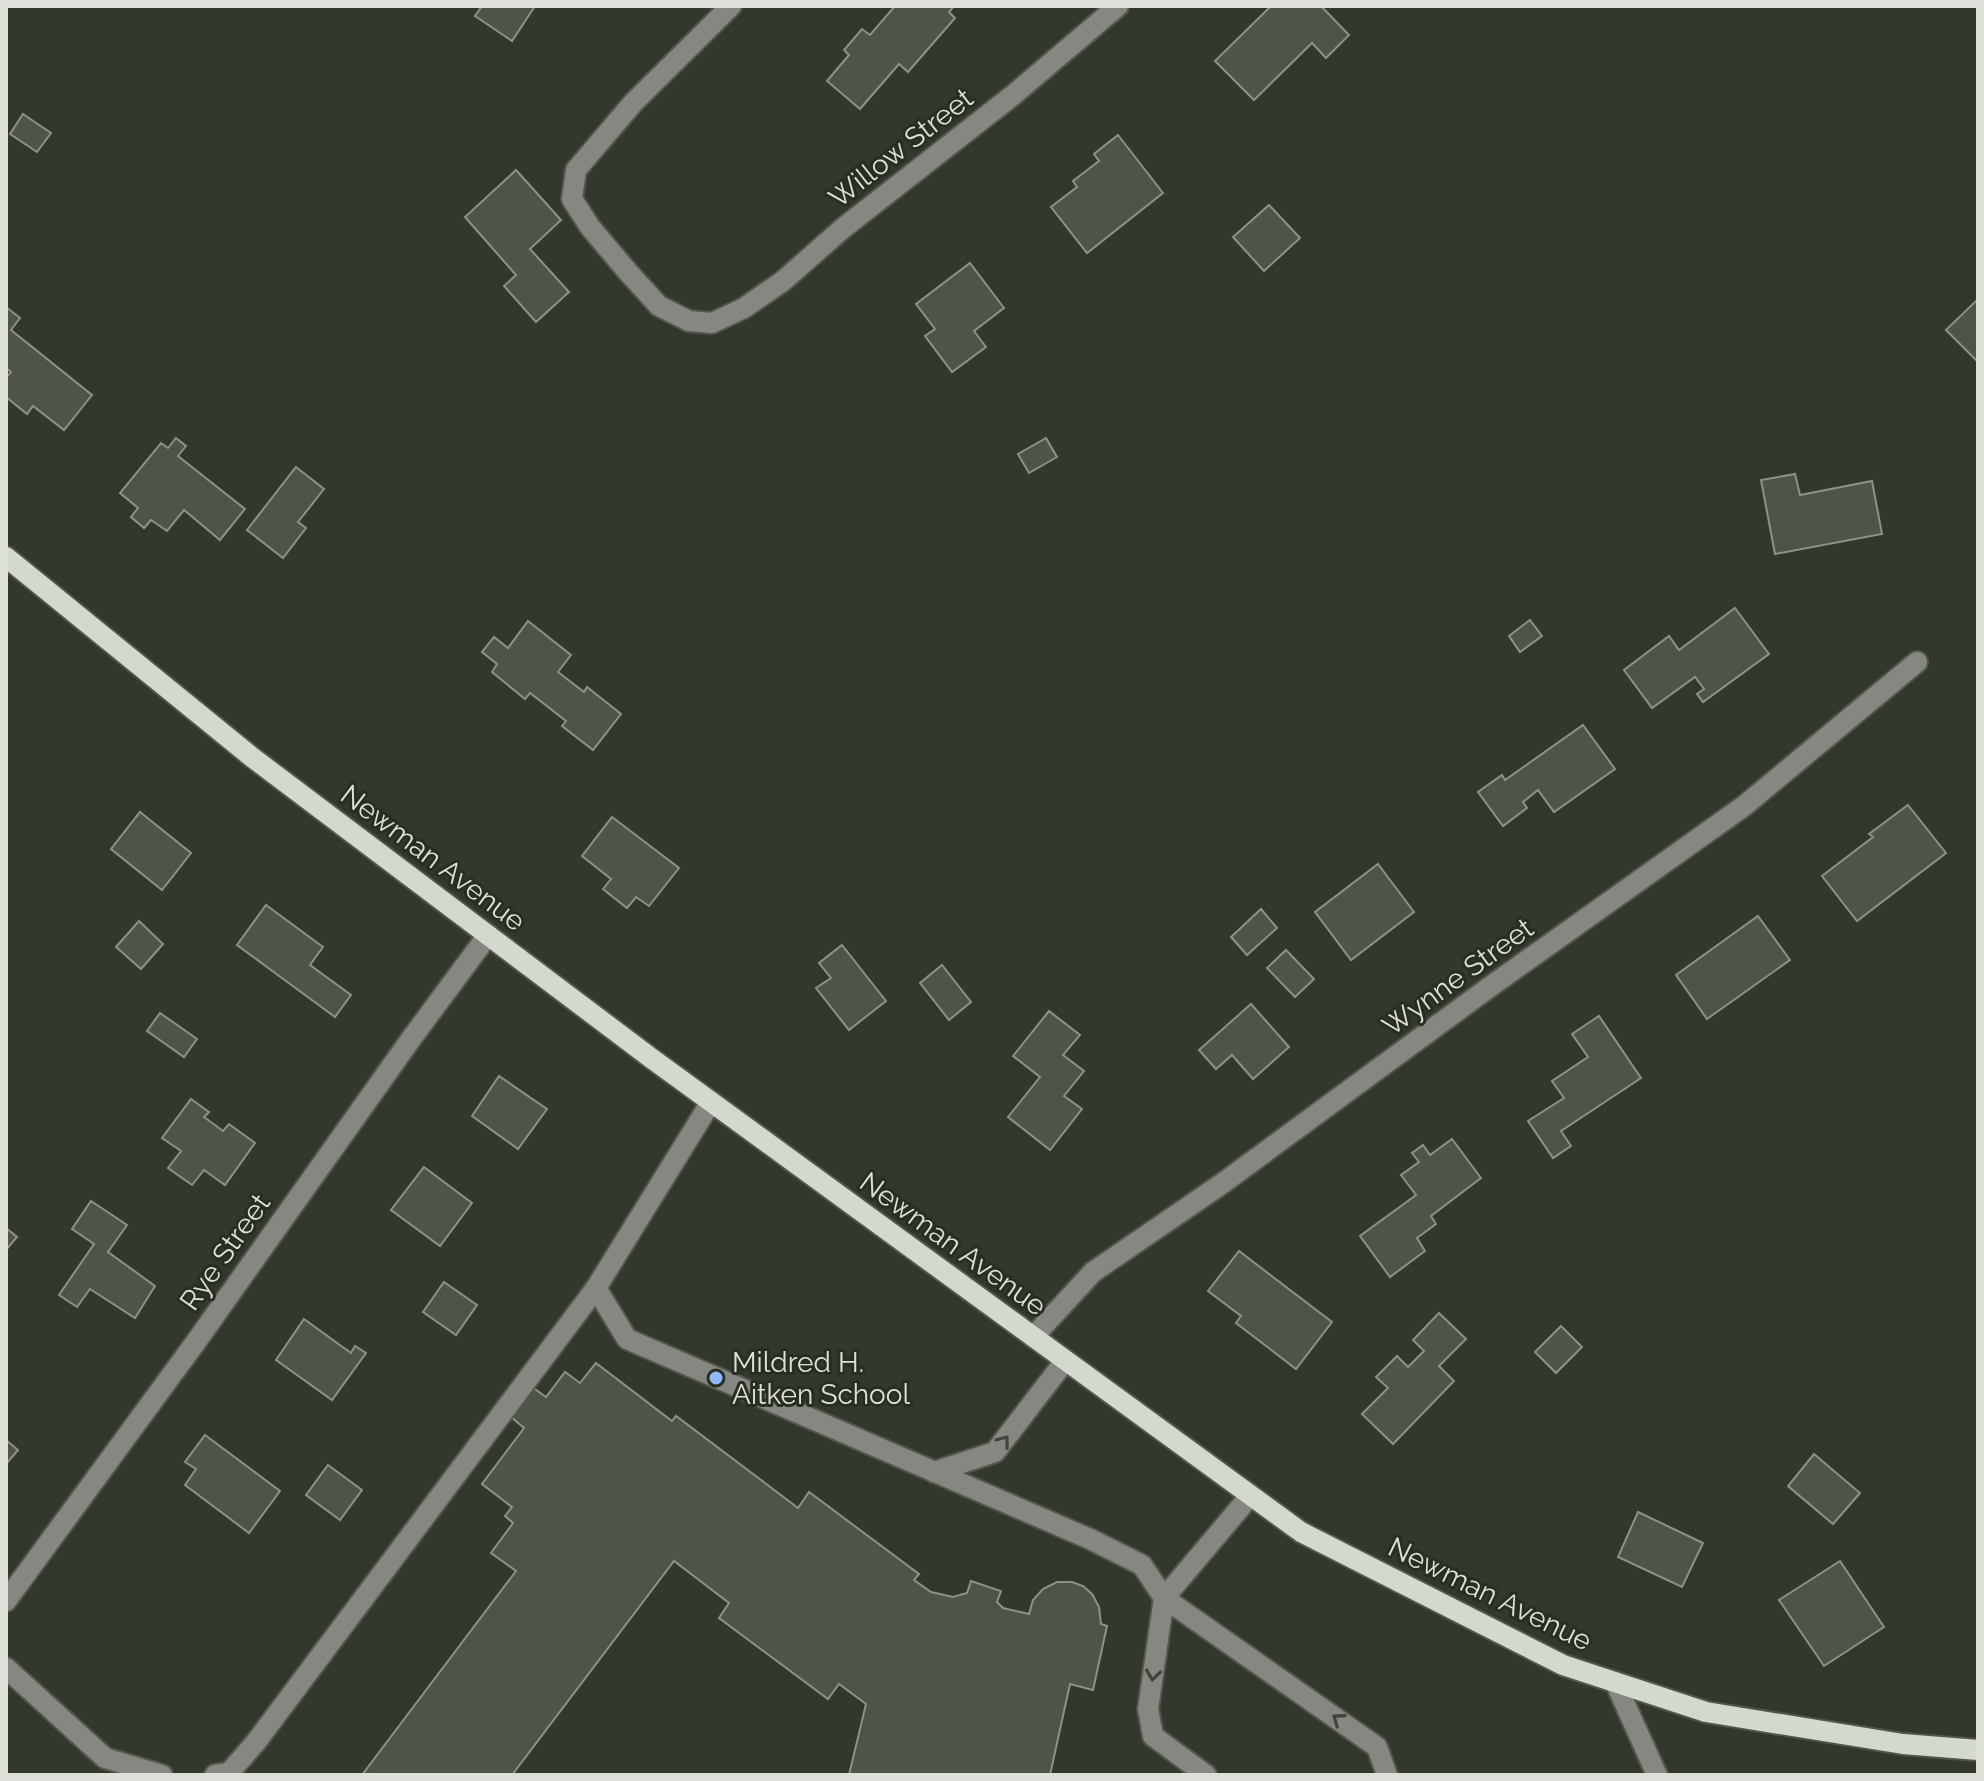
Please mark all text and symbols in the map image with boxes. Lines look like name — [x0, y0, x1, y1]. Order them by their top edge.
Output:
street label: Willow Street — [822, 81, 980, 214]
street label: Newman Avenue — [334, 778, 532, 938]
street label: Wynne Street — [1376, 911, 1540, 1043]
street label: Newman Avenue — [853, 1165, 1053, 1323]
street label: Rye Street — [173, 1187, 277, 1316]
place label: Mildred H. Aitken School — [732, 1346, 910, 1411]
marker: Mildred H. Aitken School — [707, 1369, 725, 1387]
one-way arrow — [994, 1435, 1008, 1450]
street label: Newman Avenue — [1383, 1531, 1597, 1657]
one-way arrow — [1144, 1669, 1161, 1682]
one-way arrow — [1332, 1714, 1346, 1729]

